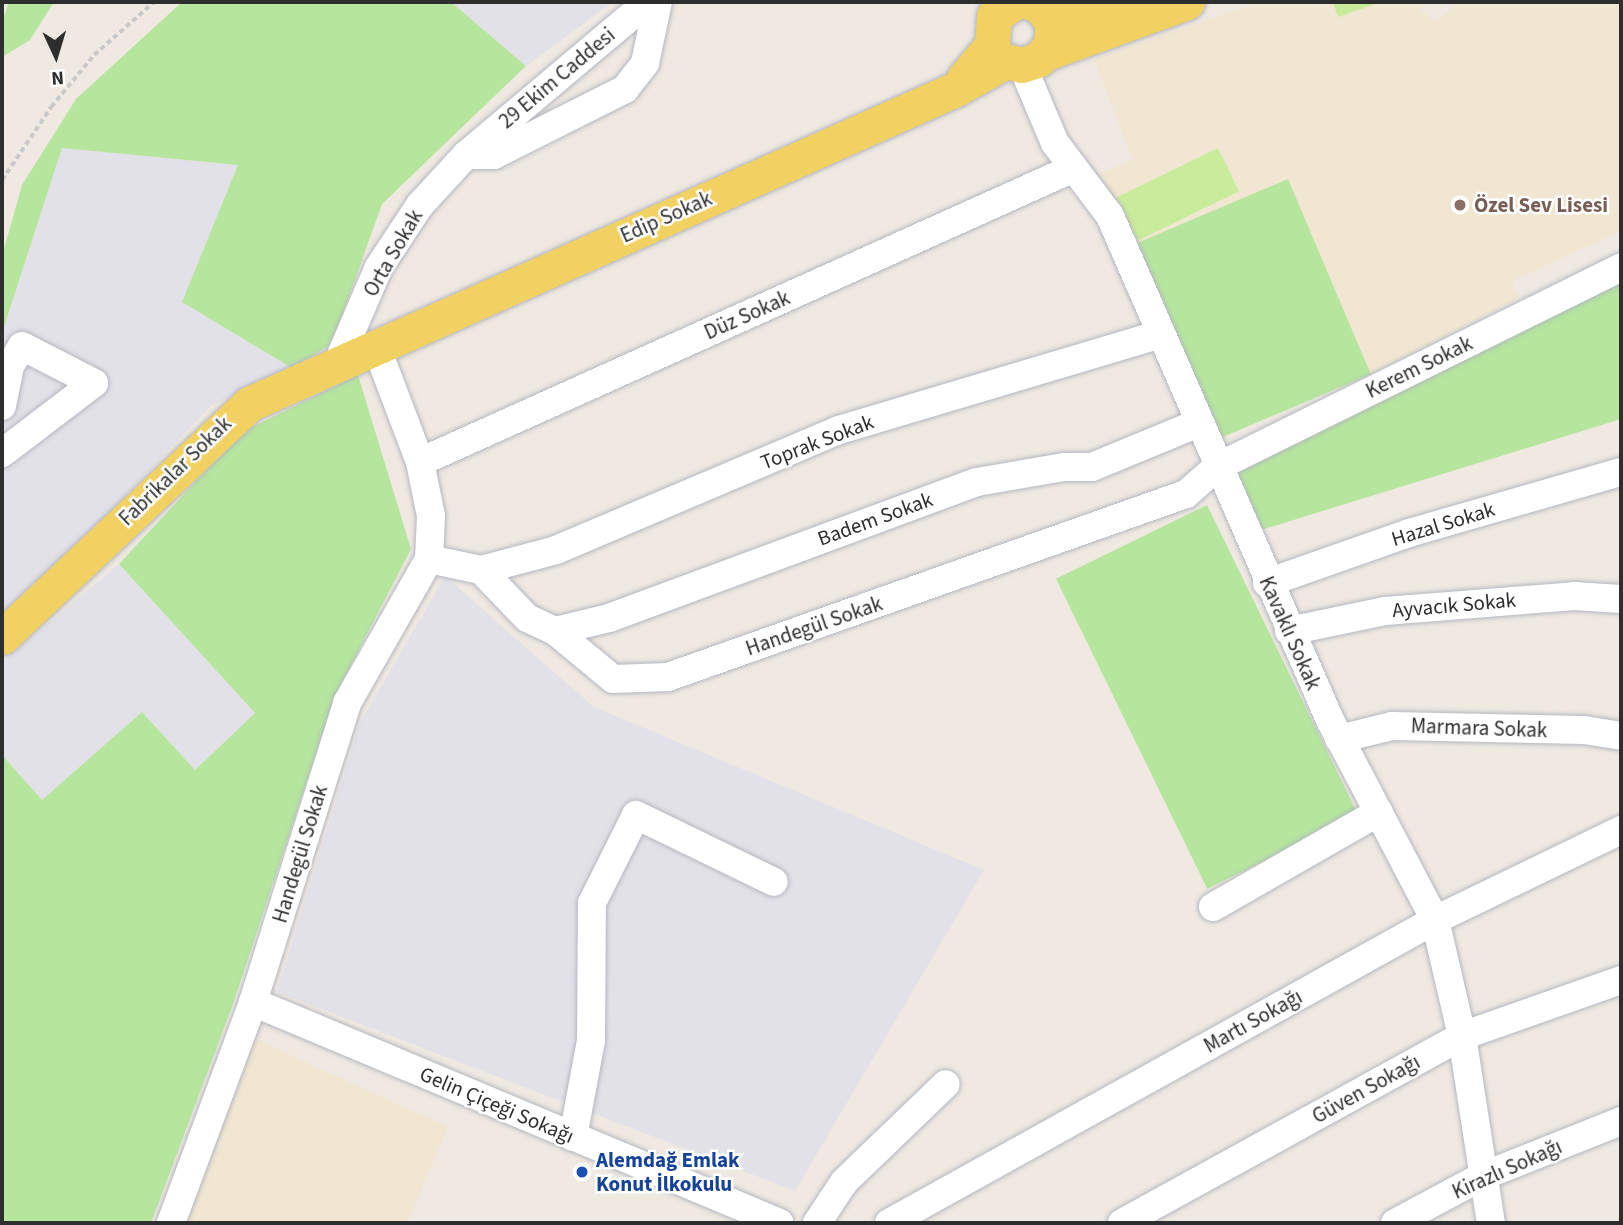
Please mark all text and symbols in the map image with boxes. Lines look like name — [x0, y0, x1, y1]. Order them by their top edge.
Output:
north arrow — [21, 21, 91, 91]
street label: 29 Ekim Caddesi — [494, 22, 620, 134]
text: N — [50, 64, 65, 91]
street label: Edip Sokak — [616, 186, 716, 248]
place label: Özel Sev Lisesi — [1474, 192, 1608, 218]
marker: Özel Sev Lisesi — [1452, 197, 1468, 213]
street label: Orta Sokak — [358, 205, 428, 301]
street label: Düz Sokak — [700, 285, 794, 345]
street label: Kerem Sokak — [1362, 330, 1476, 404]
street label: Toprak Sokak — [757, 409, 877, 475]
street label: Fabrikalar Sokak — [114, 411, 236, 531]
street label: Badem Sokak — [814, 487, 936, 551]
street label: Hazal Sokak — [1388, 496, 1498, 552]
street label: Kavaklı Sokak — [1254, 572, 1326, 694]
street label: Ayvacık Sokak — [1391, 587, 1517, 623]
street label: Handegül Sokak — [742, 591, 886, 661]
street label: Marmara Sokak — [1410, 713, 1548, 743]
street label: Handegül Sokak — [267, 782, 333, 926]
street label: Martı Sokağı — [1199, 984, 1307, 1058]
street label: Güven Sokağı — [1308, 1049, 1424, 1129]
street label: Gelin Çiçeği Sokağı — [416, 1061, 578, 1149]
street label: Kirazlı Sokağı — [1448, 1134, 1566, 1204]
place label: Alemdağ Emlak Konut İlkokulu — [596, 1147, 740, 1197]
marker: Alemdağ Emlak Konut İlkokulu — [574, 1164, 590, 1180]

